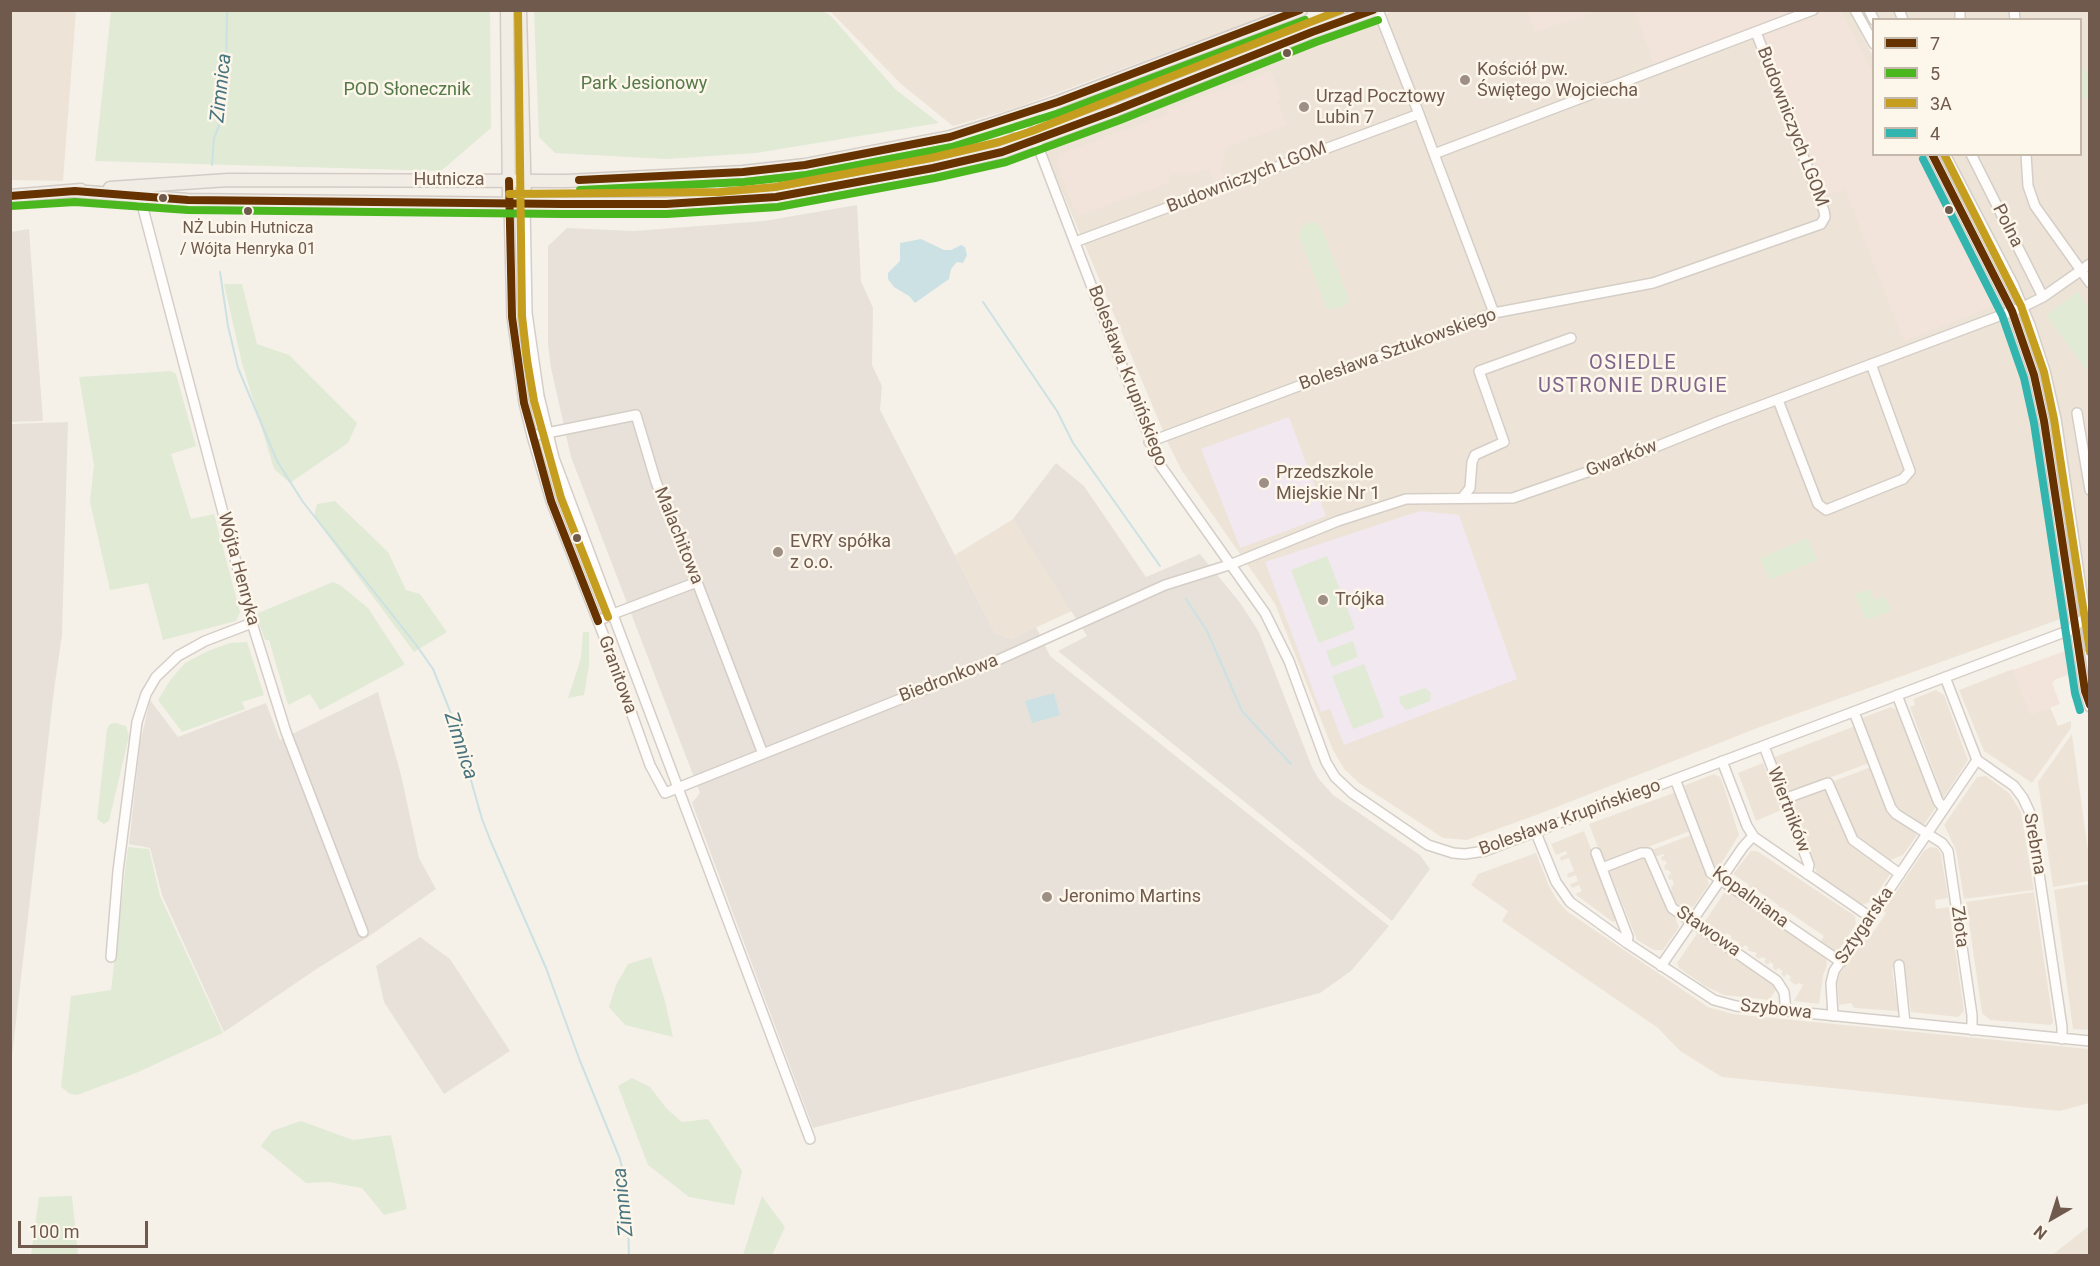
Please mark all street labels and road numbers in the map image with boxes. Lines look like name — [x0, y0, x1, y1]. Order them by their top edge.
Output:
street label: Budowniczych LGOM — [1752, 44, 1832, 210]
street label: Budowniczych LGOM — [1164, 138, 1330, 218]
street label: Hutnicza — [413, 169, 485, 191]
street label: Polna — [1987, 201, 2027, 251]
street label: Bolesława Krupińskiego — [1083, 283, 1171, 469]
street label: Bolesława Sztukowskiego — [1296, 304, 1500, 396]
street label: Gwarków — [1583, 436, 1661, 482]
street label: Malachitowa — [649, 484, 707, 588]
street label: Wójta Henryka — [213, 510, 263, 628]
street label: Granitowa — [593, 633, 641, 717]
street label: Biedronkowa — [897, 650, 1001, 708]
street label: Wiertników — [1762, 764, 1814, 856]
street label: Bolesława Krupińskiego — [1476, 775, 1664, 861]
street label: Srebrna — [2018, 812, 2050, 876]
street label: Kopalniana — [1707, 863, 1793, 933]
street label: Sztygarska — [1831, 883, 1899, 969]
street label: Stawowa — [1672, 902, 1744, 962]
street label: Złota — [1945, 905, 1973, 949]
street label: Szybowa — [1739, 996, 1813, 1024]

